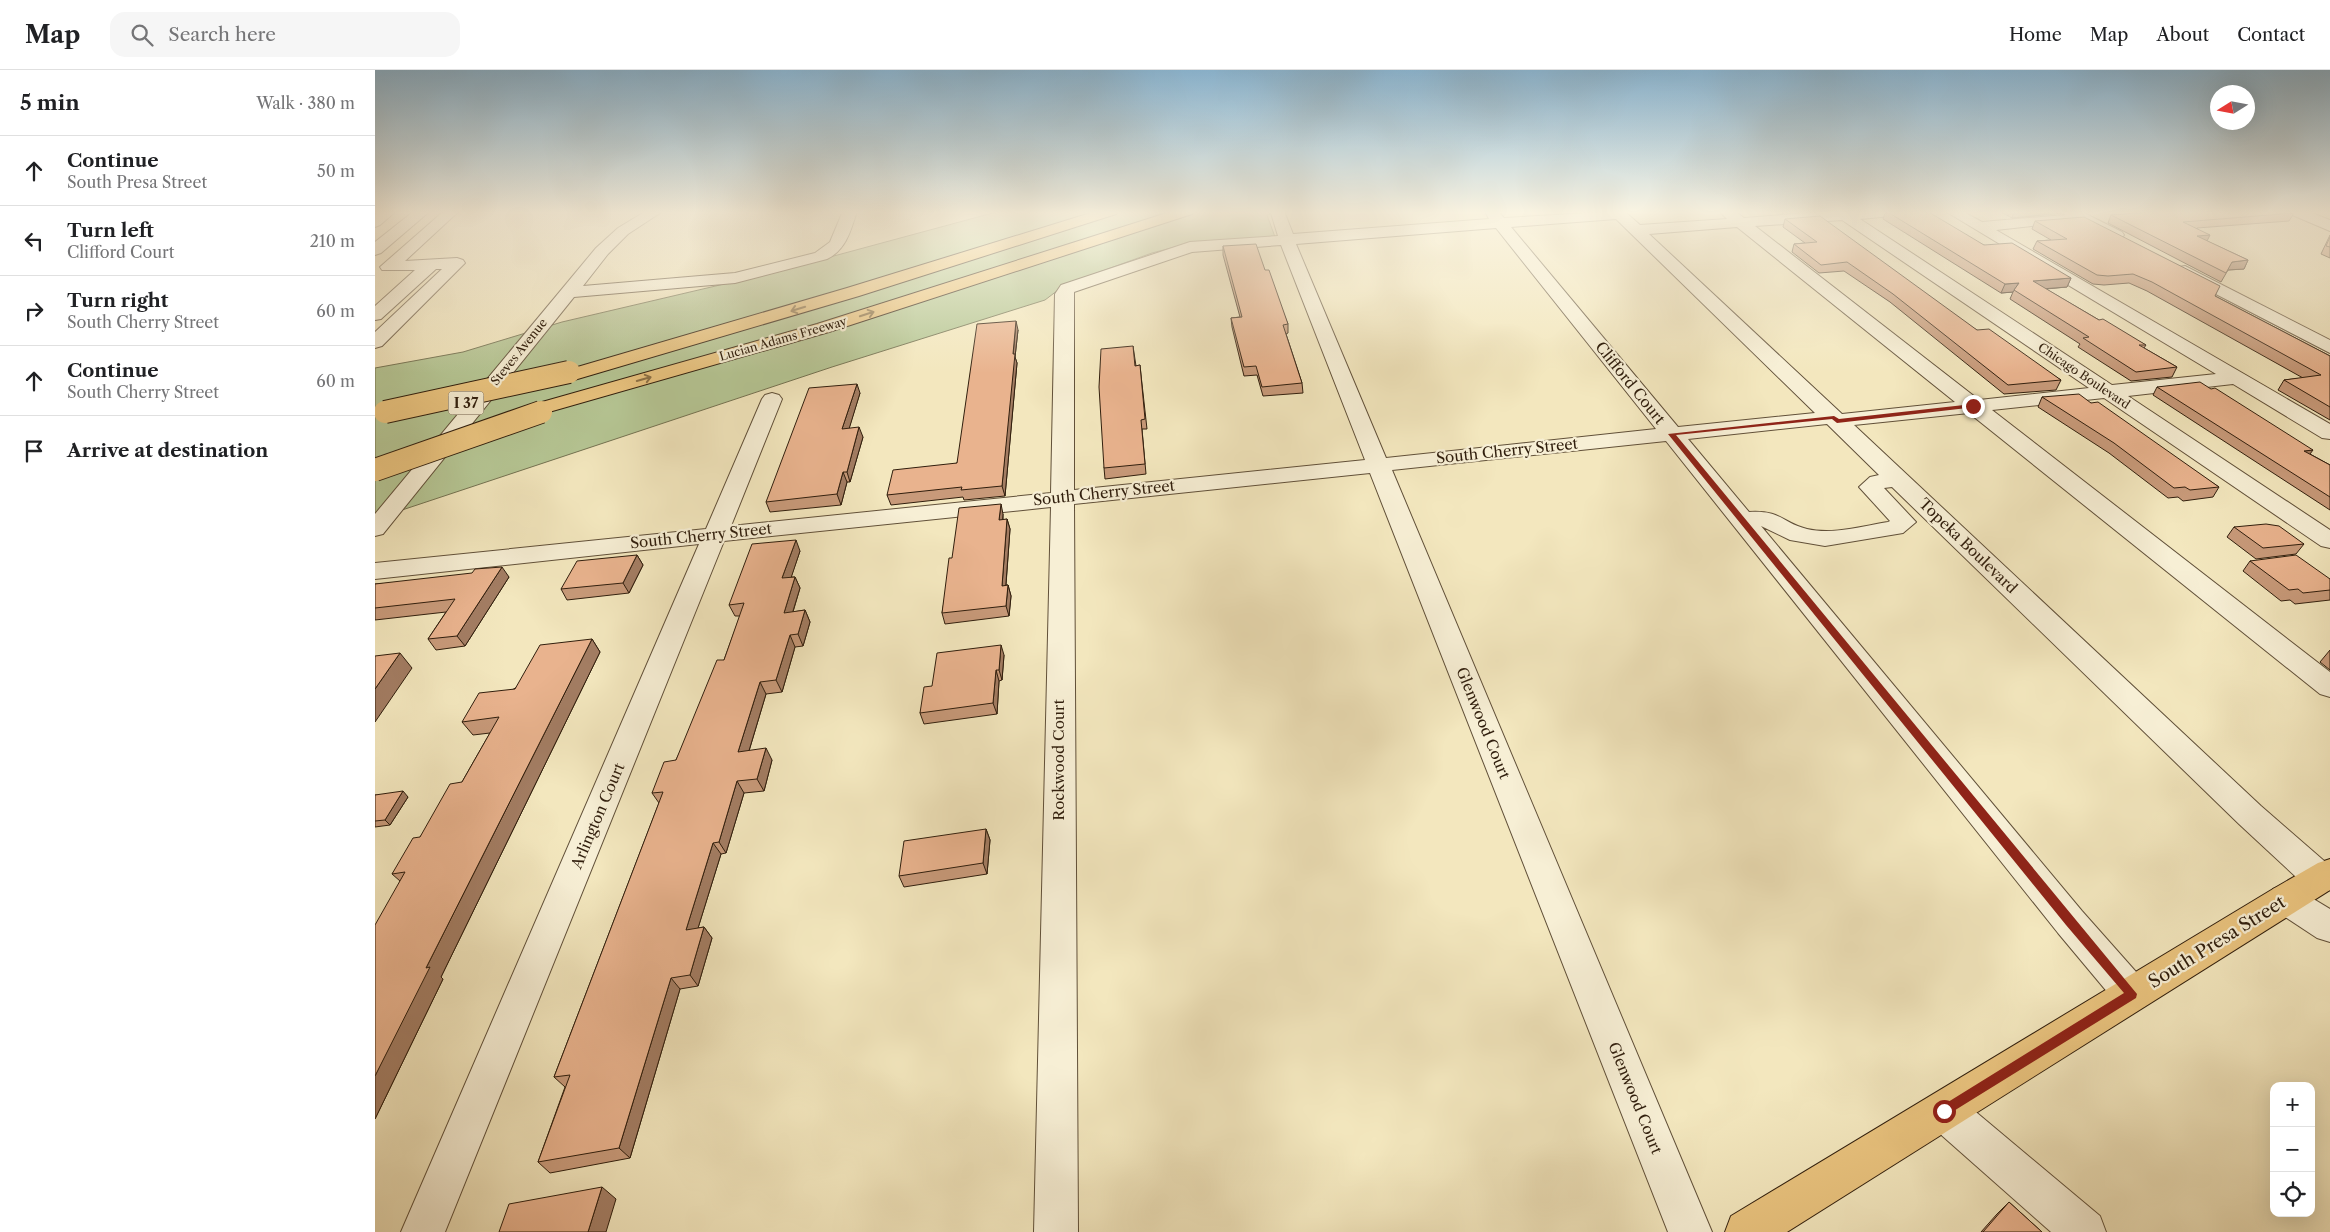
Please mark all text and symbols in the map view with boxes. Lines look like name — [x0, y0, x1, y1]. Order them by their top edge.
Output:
search box — [110, 12, 460, 57]
text: Map — [25, 20, 80, 49]
icon: search — [128, 21, 156, 49]
text: Search here — [168, 23, 276, 46]
text: Home — [2009, 24, 2062, 46]
text: Map — [2090, 24, 2128, 46]
text: About — [2156, 24, 2209, 46]
text: Contact — [2237, 24, 2305, 46]
north arrow — [2210, 85, 2255, 130]
text: 5 min — [20, 90, 80, 115]
text: Walk · 380 m — [256, 93, 355, 113]
text: Continue — [67, 149, 159, 172]
icon: ahead — [20, 157, 48, 185]
text: 50 m — [317, 161, 355, 181]
text: South Presa Street — [67, 172, 207, 192]
text: Turn left — [67, 219, 154, 242]
icon: left — [20, 227, 48, 255]
text: 210 m — [310, 231, 355, 251]
text: Clifford Court — [67, 242, 175, 262]
text: Turn right — [67, 289, 168, 312]
icon: right — [20, 297, 48, 325]
text: 60 m — [316, 301, 355, 321]
one-way arrow — [790, 304, 806, 314]
one-way arrow — [859, 308, 875, 318]
text: South Cherry Street — [67, 312, 219, 332]
street label: Lucian Adams Freeway — [717, 313, 849, 364]
street label: Steves Avenue — [487, 315, 550, 388]
street label: Clifford Court — [1591, 338, 1670, 428]
street label: Chicago Boulevard — [2035, 339, 2134, 412]
text: Continue — [67, 359, 159, 382]
icon: ahead — [20, 367, 48, 395]
text: 60 m — [316, 371, 355, 391]
one-way arrow — [636, 374, 652, 384]
text: South Cherry Street — [67, 382, 219, 402]
road number: I 37 — [449, 392, 483, 414]
route end — [1962, 395, 1985, 418]
street label: South Cherry Street — [1435, 434, 1579, 467]
icon: arrive — [20, 437, 48, 465]
text: Arrive at destination — [67, 439, 268, 462]
street label: South Cherry Street — [1032, 476, 1176, 509]
street label: Topeka Boulevard — [1915, 494, 2021, 597]
street label: South Cherry Street — [629, 519, 773, 552]
street label: Glenwood Court — [1452, 664, 1515, 782]
street label: Rockwood Court — [1049, 699, 1068, 821]
street label: Arlington Court — [566, 759, 629, 873]
street label: South Presa Street — [2144, 891, 2290, 993]
street label: Glenwood Court — [1604, 1039, 1667, 1157]
map controls — [2270, 1082, 2315, 1217]
button: + — [2270, 1082, 2315, 1127]
route start — [1933, 1100, 1956, 1123]
button: − — [2270, 1127, 2315, 1172]
button: locate — [2270, 1172, 2315, 1217]

